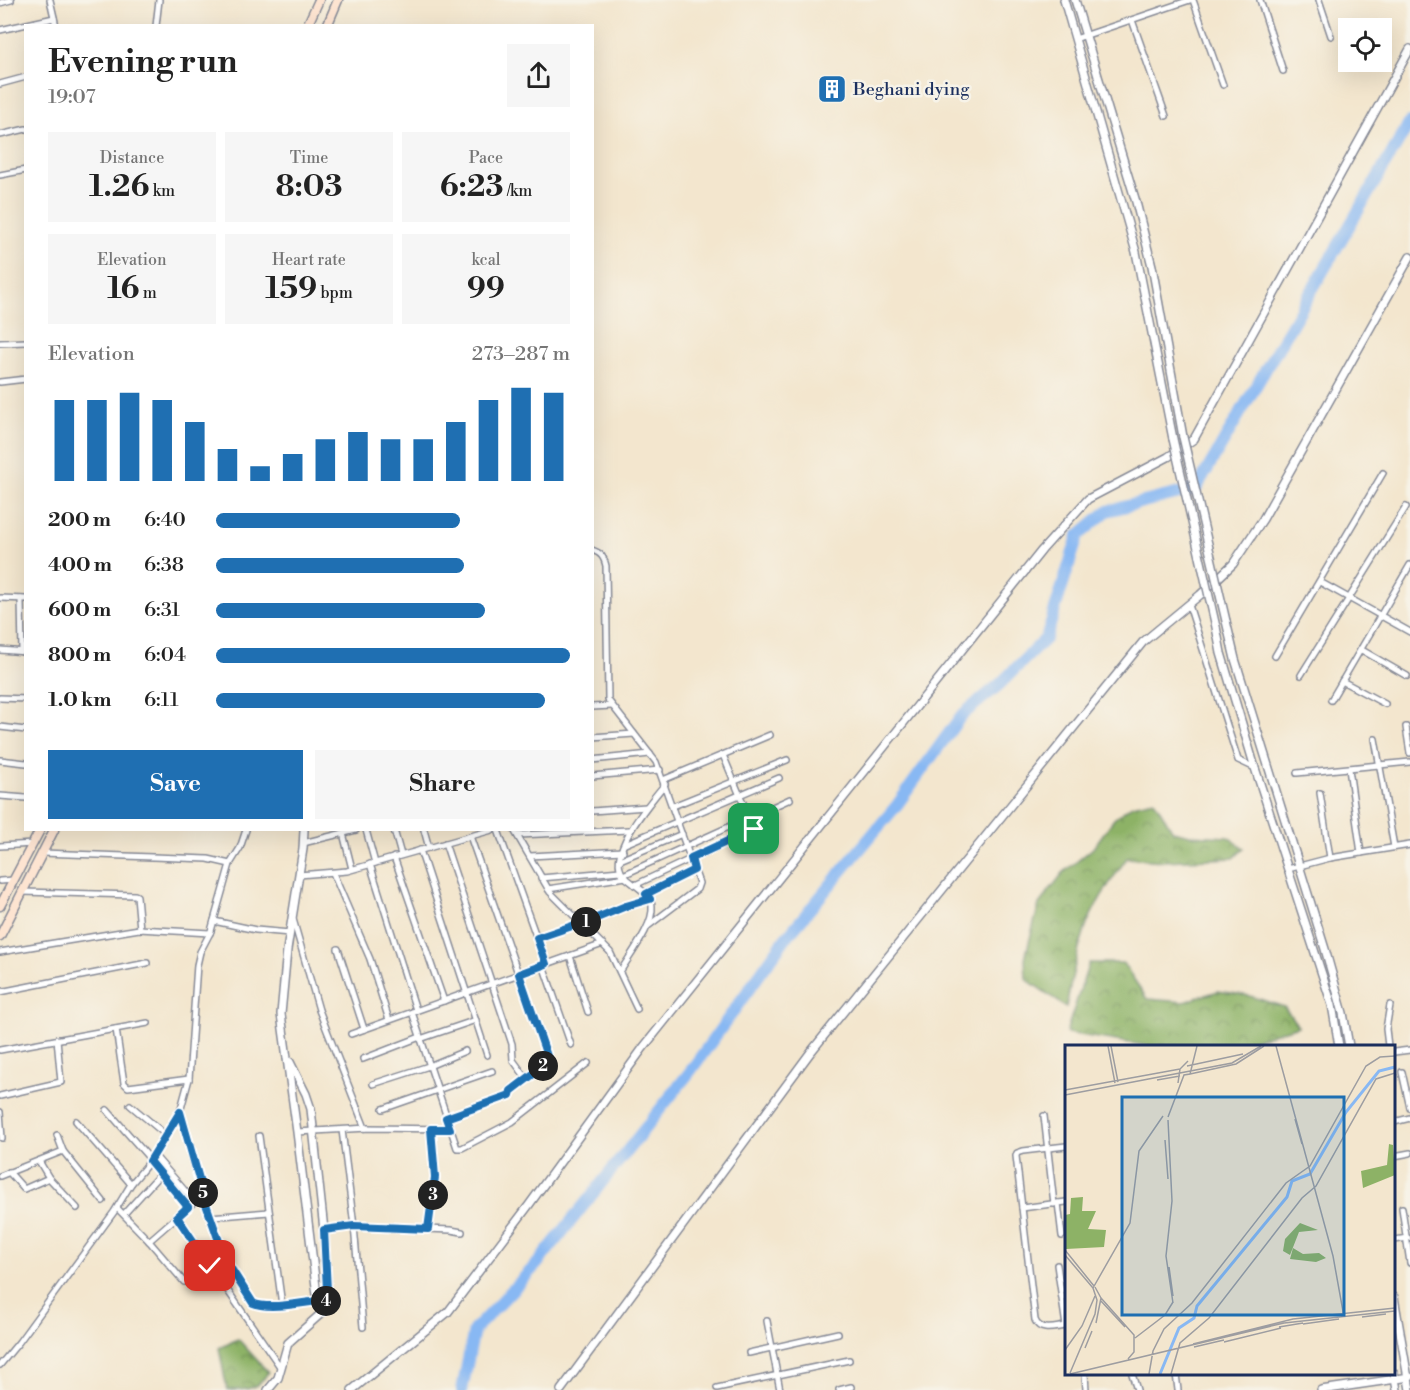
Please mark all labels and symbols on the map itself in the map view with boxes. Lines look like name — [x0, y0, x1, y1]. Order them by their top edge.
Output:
building icon: Beghani dying — [816, 73, 848, 105]
place label: Beghani dying — [852, 78, 970, 101]
pin — [728, 803, 779, 854]
pin: 1 — [571, 907, 601, 937]
inset map — [1065, 1045, 1395, 1375]
pin: 2 — [528, 1051, 558, 1081]
pin: 5 — [188, 1178, 218, 1208]
pin: 3 — [418, 1180, 448, 1210]
pin — [184, 1240, 235, 1291]
pin: 4 — [311, 1286, 341, 1316]

